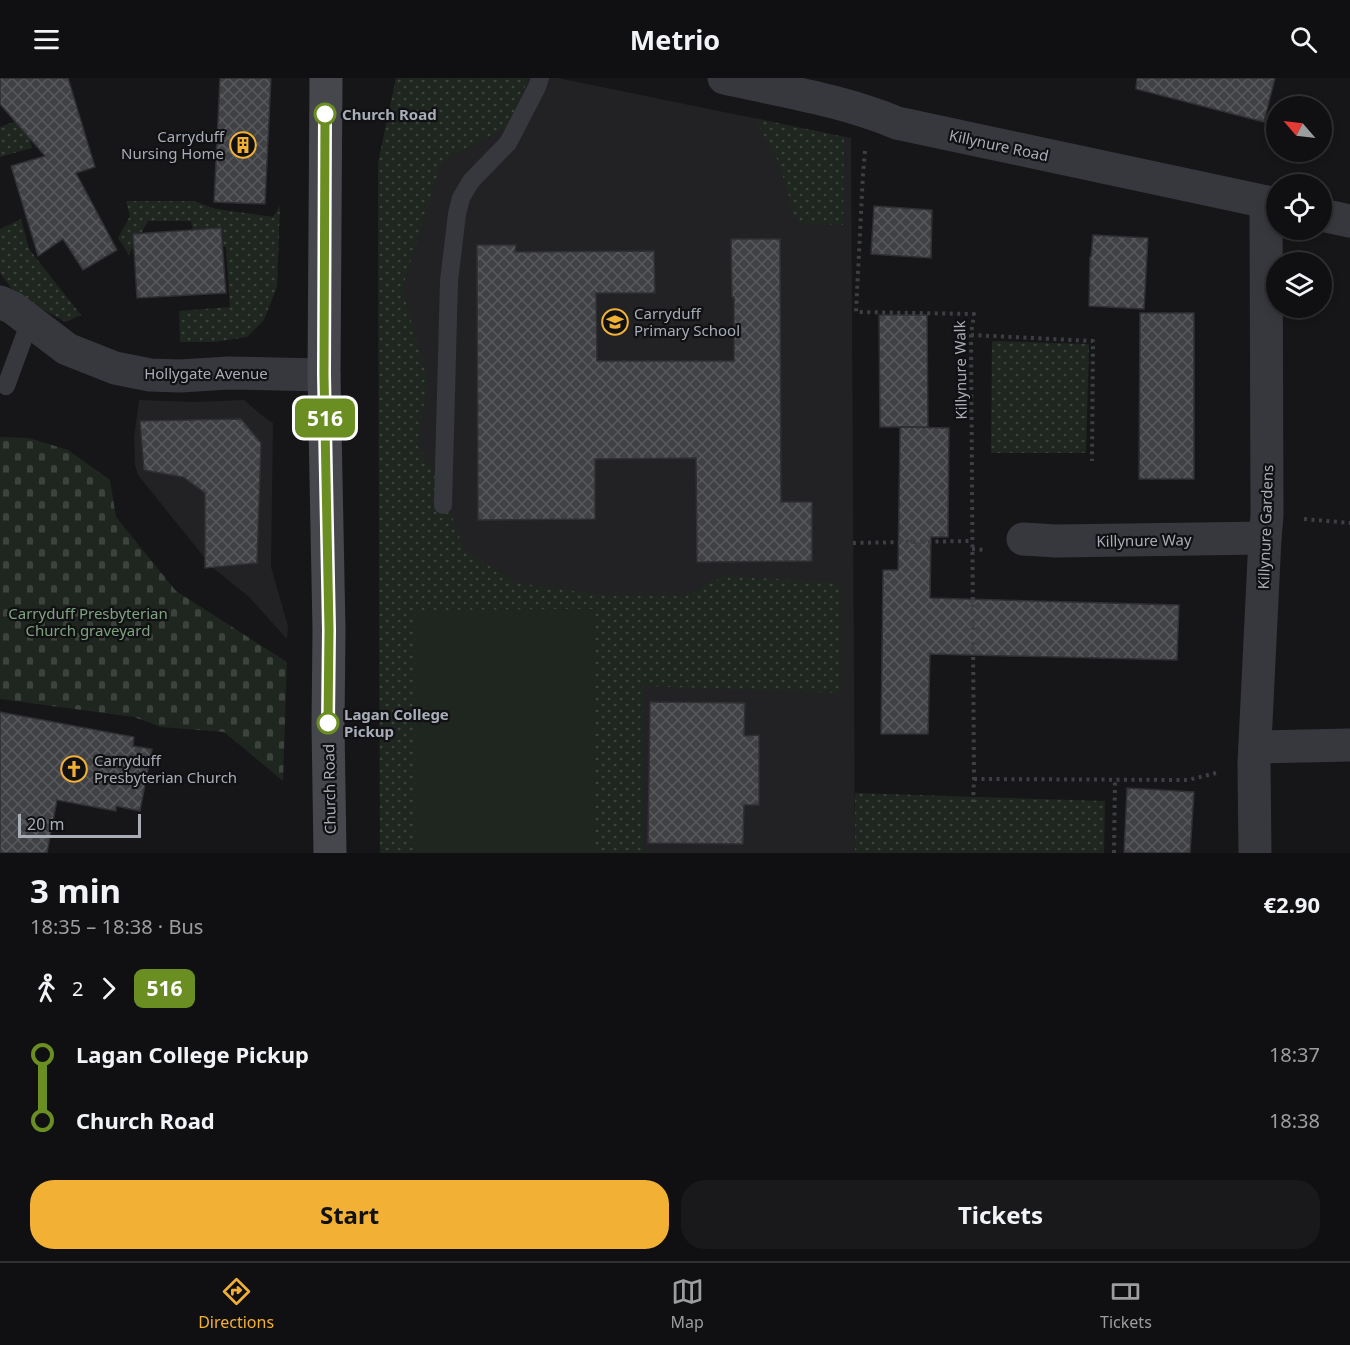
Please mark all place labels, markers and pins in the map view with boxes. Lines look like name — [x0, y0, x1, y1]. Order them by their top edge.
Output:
marker: Church Road — [314, 103, 336, 125]
place label: Church Road — [342, 104, 437, 124]
place label: Carryduff Nursing Home — [121, 126, 225, 163]
building icon: Carryduff Nursing Home — [228, 130, 258, 160]
place label: Carryduff Primary School — [634, 303, 740, 340]
school or university icon: Carryduff Primary School — [600, 307, 630, 337]
place label: Lagan College Pickup — [344, 704, 449, 741]
marker: Lagan College Pickup — [317, 712, 339, 734]
place label: Carryduff Presbyterian Church — [94, 750, 237, 787]
church icon: Carryduff Presbyterian Church — [59, 754, 89, 784]

